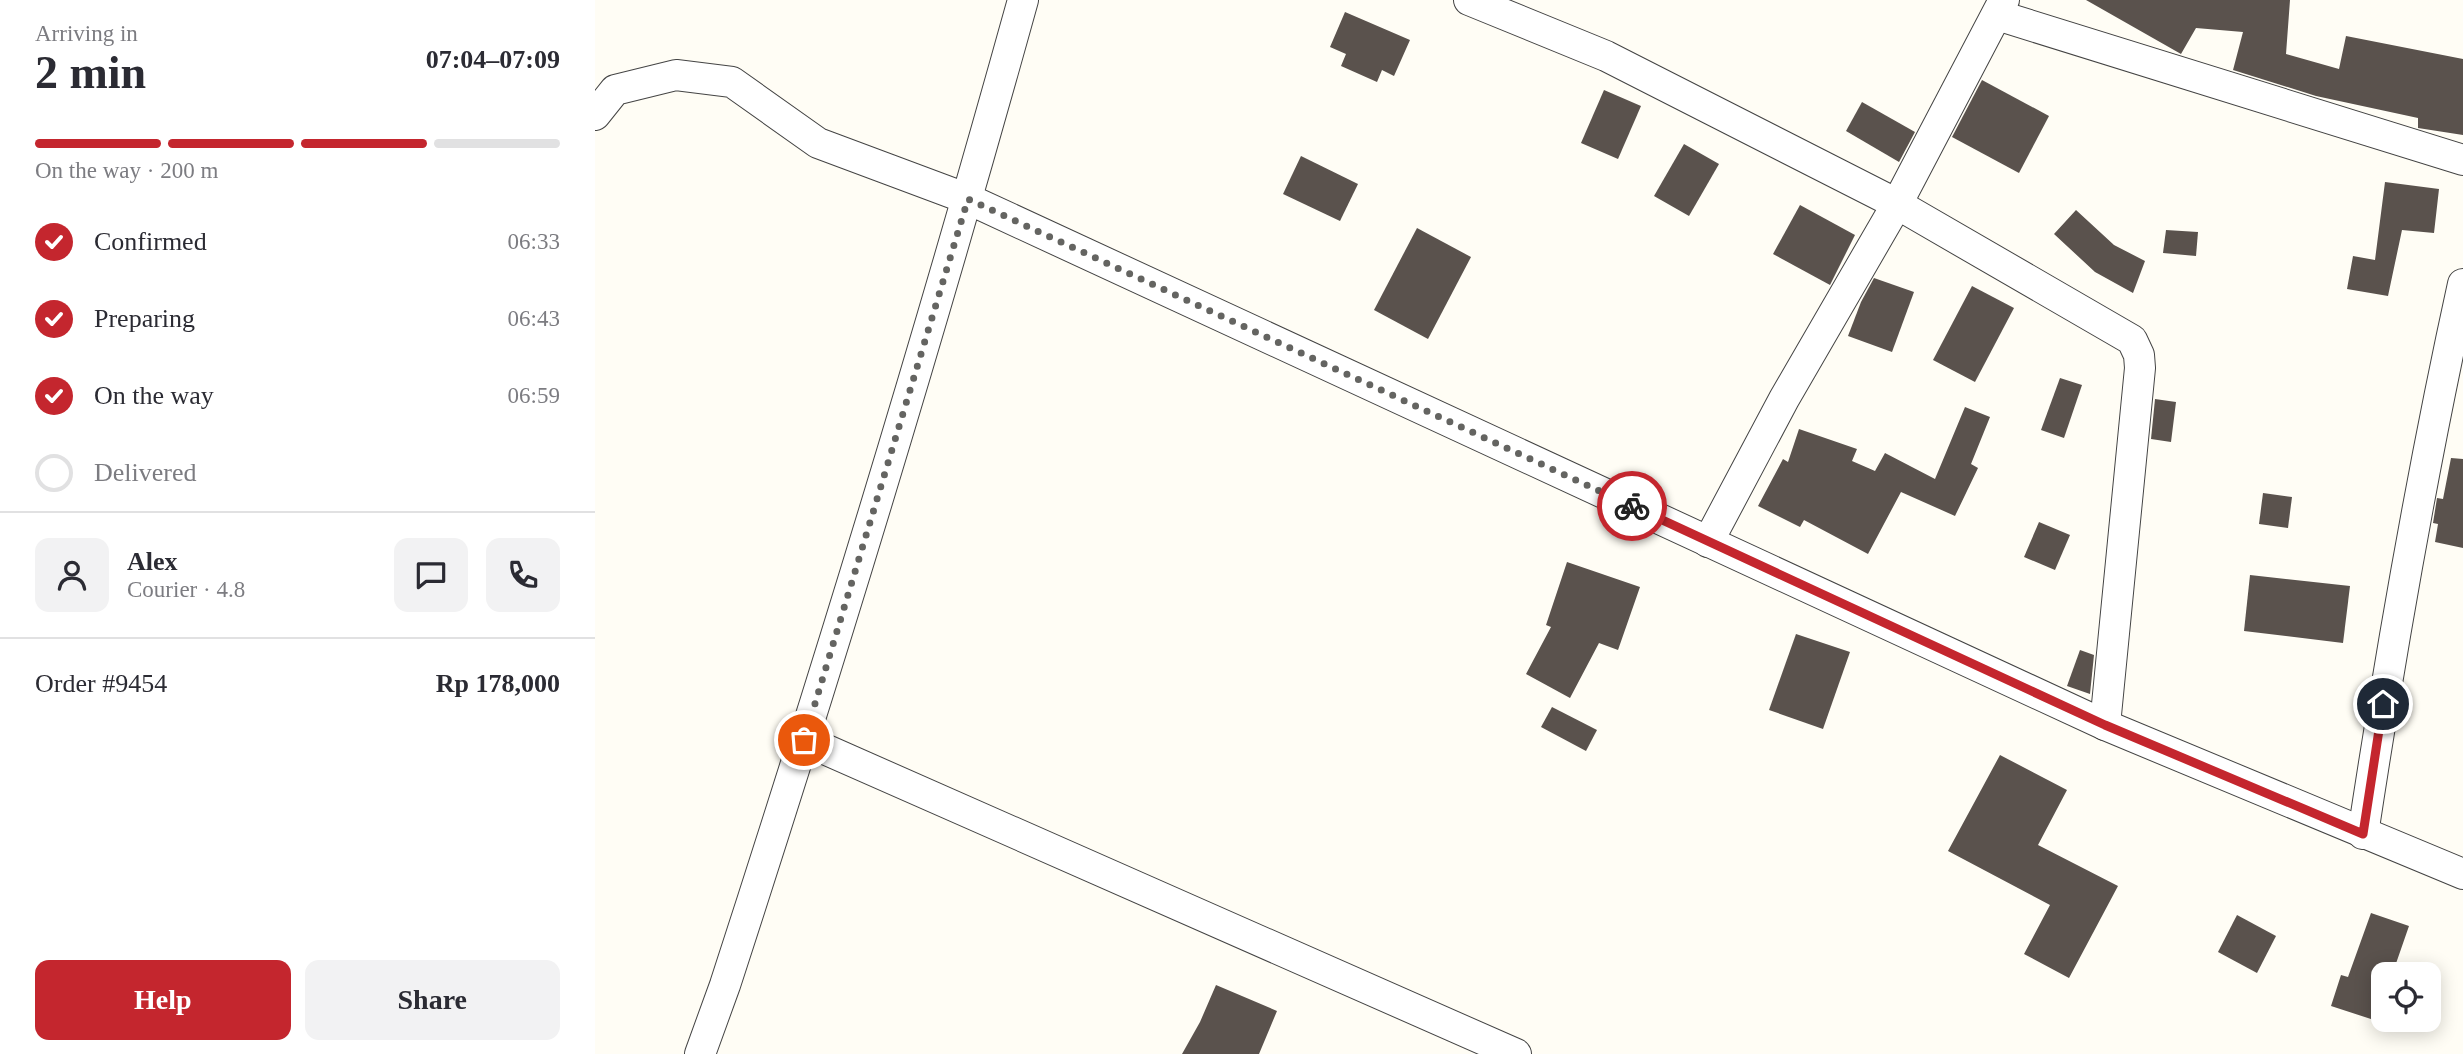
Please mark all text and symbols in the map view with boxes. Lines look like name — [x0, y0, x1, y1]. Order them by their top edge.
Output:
text: Arriving in — [35, 21, 138, 46]
text: 07:04–07:09 — [426, 45, 560, 74]
text: 2 min — [35, 47, 146, 98]
text: On the way · 200 m — [35, 158, 218, 183]
icon: check — [35, 223, 73, 261]
text: Confirmed — [94, 227, 207, 256]
text: 06:33 — [508, 229, 560, 254]
icon: check — [35, 300, 73, 338]
text: Preparing — [94, 304, 195, 333]
text: 06:43 — [508, 306, 560, 331]
icon: check — [35, 377, 73, 415]
text: On the way — [94, 381, 214, 410]
text: 06:59 — [508, 383, 560, 408]
text: Delivered — [94, 458, 197, 487]
courier — [1597, 471, 1667, 541]
icon: bike — [1613, 487, 1651, 525]
button: person — [35, 538, 109, 612]
button: chat — [394, 538, 468, 612]
button: phone — [486, 538, 560, 612]
text: Alex — [127, 547, 178, 576]
text: Courier · 4.8 — [127, 577, 245, 602]
text: Order #9454 — [35, 669, 167, 698]
text: Rp 178,000 — [436, 669, 560, 698]
pin — [2353, 674, 2413, 734]
icon: home — [2364, 685, 2402, 723]
pin — [774, 710, 834, 770]
icon: bag — [785, 721, 823, 759]
button: Help — [35, 960, 291, 1040]
button: Share — [305, 960, 560, 1040]
map controls — [2371, 962, 2441, 1032]
button: locate — [2371, 962, 2441, 1032]

